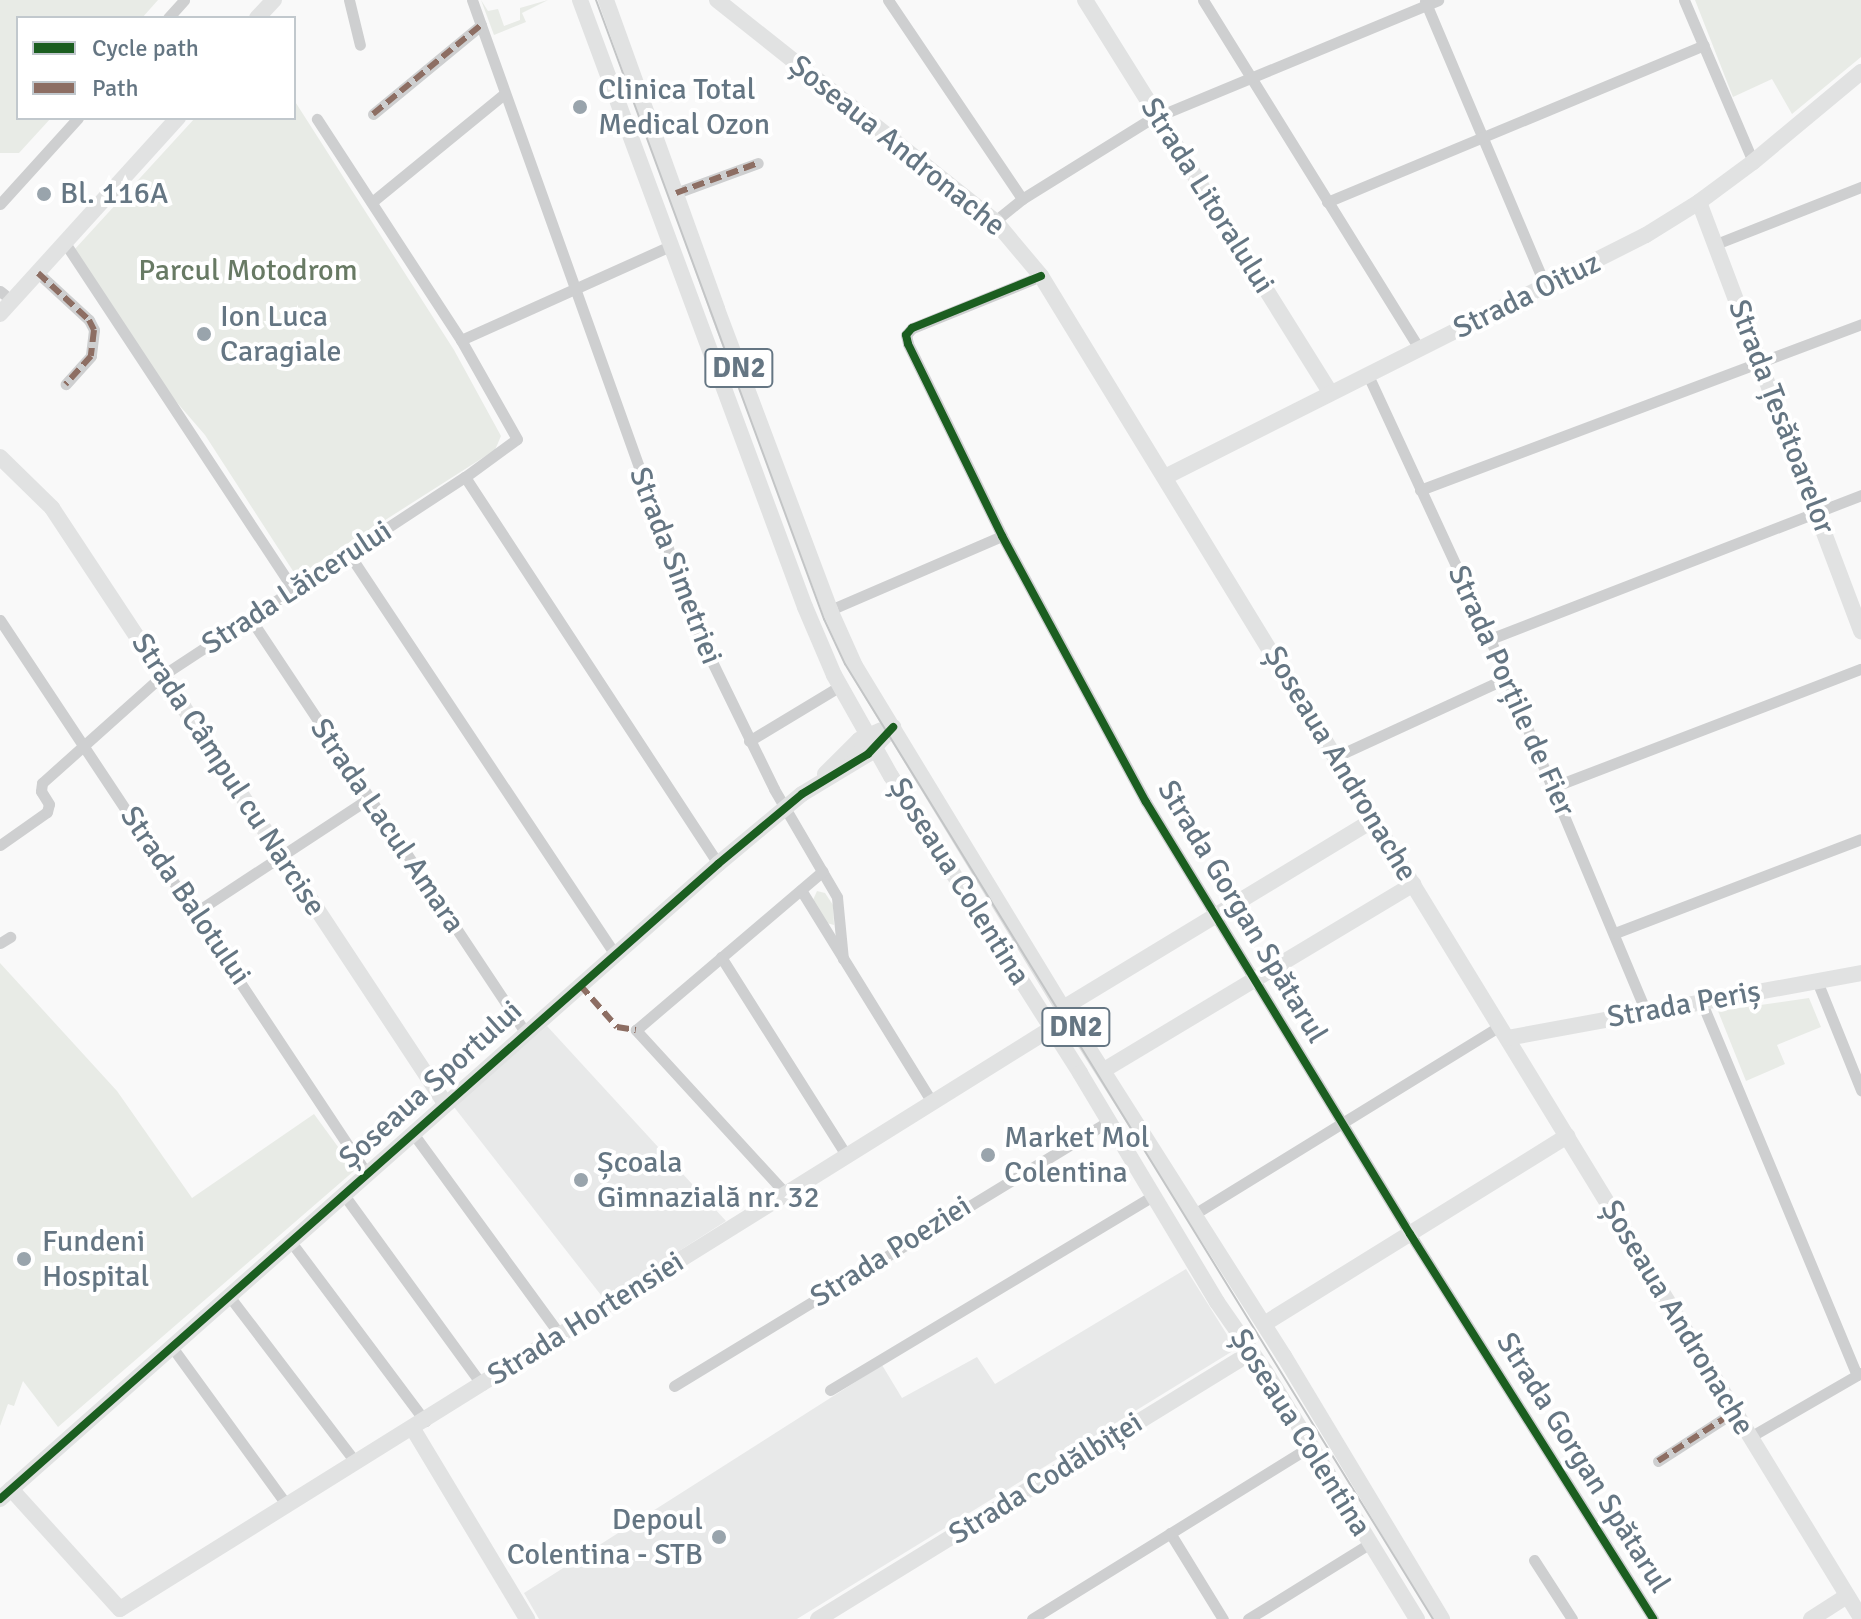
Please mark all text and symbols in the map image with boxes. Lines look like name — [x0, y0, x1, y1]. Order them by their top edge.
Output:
legend — [16, 16, 296, 120]
text: Cycle path — [92, 33, 199, 63]
street label: Șoseaua Andronache — [782, 48, 1012, 244]
place label: Clinica Total Medical Ozon — [598, 72, 770, 142]
text: Path — [92, 73, 138, 103]
street label: Strada Litoralului — [1133, 92, 1281, 300]
marker: Clinica Total Medical Ozon — [569, 96, 591, 118]
place label: Bl. 116A — [60, 176, 168, 212]
marker: Bl. 116A — [35, 185, 53, 203]
street label: Strada Oituz — [1448, 245, 1606, 347]
park label: Parcul Motodrom — [138, 253, 358, 289]
street label: Strada Țesătoarelor — [1720, 295, 1842, 539]
place label: Ion Luca Caragiale — [220, 299, 342, 370]
marker: Ion Luca Caragiale — [195, 325, 213, 343]
road number: DN2 — [703, 344, 775, 392]
street label: Strada Simetriei — [621, 463, 729, 669]
street label: Strada Lăicerului — [195, 513, 399, 663]
street label: Strada Porțile de Fier — [1440, 560, 1582, 822]
street label: Strada Câmpul cu Narcise — [123, 627, 333, 923]
street label: Șoseaua Andronache — [1256, 640, 1424, 888]
street label: Strada Lacul Amara — [302, 712, 472, 940]
street label: Șoseaua Colentina — [881, 772, 1037, 992]
street label: Strada Gorgan Spătarul — [1149, 774, 1335, 1050]
street label: Strada Balotului — [112, 800, 258, 992]
street label: Strada Periș — [1605, 974, 1763, 1036]
street label: Șoseaua Sportului — [332, 994, 530, 1176]
road number: DN2 — [1040, 1003, 1112, 1051]
place label: Market Mol Colentina — [1004, 1120, 1150, 1190]
place label: Școala Gimnazială nr. 32 — [597, 1145, 820, 1216]
marker: Market Mol Colentina — [979, 1146, 997, 1164]
marker: Școala Gimnazială nr. 32 — [572, 1171, 590, 1189]
street label: Strada Poeziei — [804, 1188, 978, 1316]
street label: Șoseaua Andronache — [1593, 1194, 1761, 1442]
place label: Fundeni Hospital — [42, 1224, 149, 1294]
street label: Strada Hortensiei — [481, 1244, 691, 1394]
marker: Fundeni Hospital — [13, 1248, 35, 1270]
street label: Șoseaua Colentina — [1222, 1323, 1378, 1543]
street label: Strada Gorgan Spătarul — [1488, 1326, 1678, 1600]
street label: Strada Codălbiței — [943, 1405, 1149, 1553]
place label: Depoul Colentina - STB — [507, 1502, 703, 1572]
marker: Depoul Colentina - STB — [710, 1528, 728, 1546]

